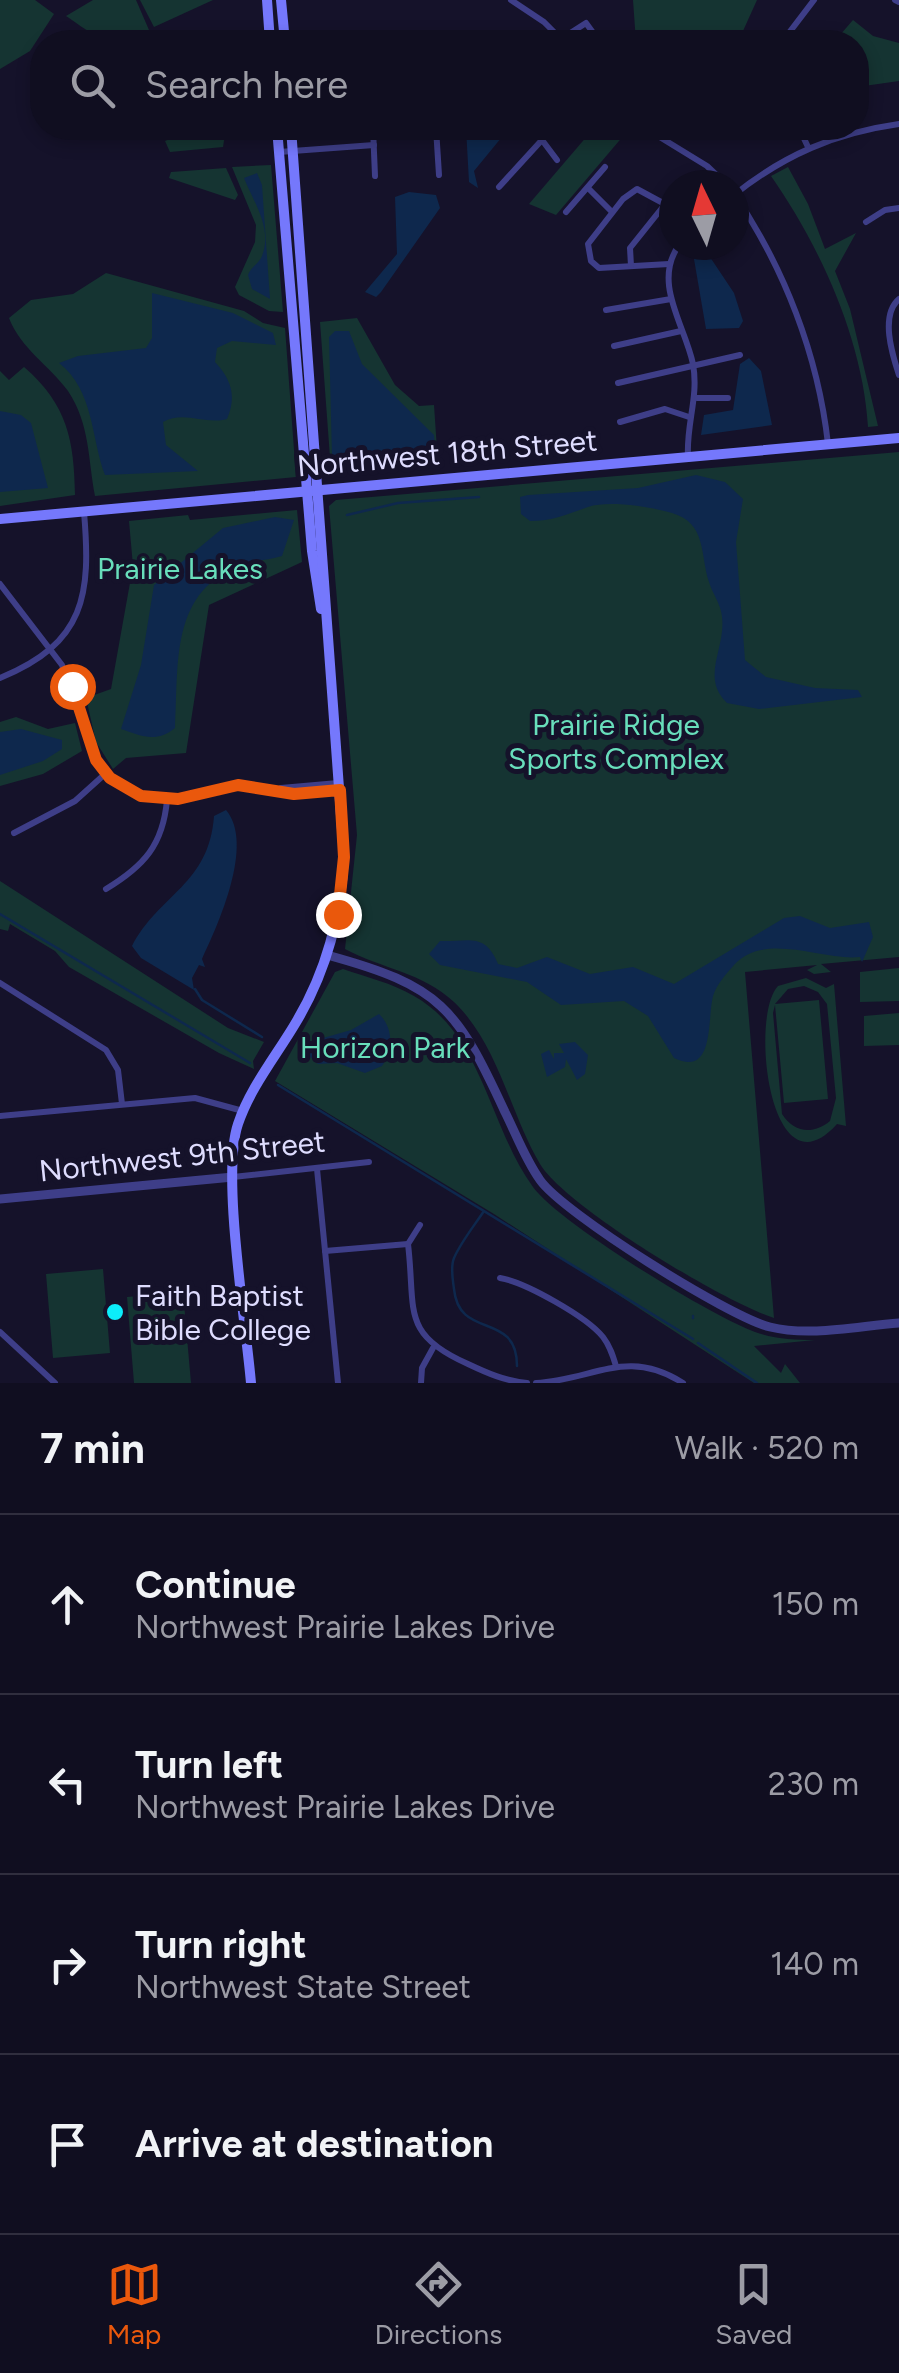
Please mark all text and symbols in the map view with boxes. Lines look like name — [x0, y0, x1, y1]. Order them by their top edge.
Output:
search box — [30, 30, 869, 140]
icon: search — [65, 58, 120, 113]
text: Search here — [145, 62, 348, 108]
north arrow — [659, 170, 749, 260]
street label: Northwest 18th Street — [295, 421, 599, 485]
park label: Prairie Lakes — [97, 550, 263, 587]
route start — [50, 664, 96, 710]
park label: Prairie Ridge Sports Complex — [508, 706, 724, 777]
route end — [316, 892, 362, 938]
park label: Horizon Park — [300, 1029, 471, 1066]
street label: Northwest 9th Street — [37, 1123, 327, 1189]
place label: Faith Baptist Bible College — [135, 1277, 311, 1348]
marker: Faith Baptist Bible College — [104, 1301, 126, 1323]
text: 7 min — [40, 1423, 145, 1474]
text: Walk · 520 m — [675, 1429, 859, 1467]
text: Continue — [135, 1562, 296, 1608]
icon: ahead — [40, 1577, 95, 1632]
text: 150 m — [772, 1585, 859, 1623]
text: Northwest Prairie Lakes Drive — [135, 1608, 555, 1646]
text: Turn left — [135, 1742, 283, 1788]
icon: left — [40, 1757, 95, 1812]
text: 230 m — [768, 1765, 859, 1803]
text: Northwest Prairie Lakes Drive — [135, 1788, 555, 1826]
text: Turn right — [135, 1922, 307, 1968]
icon: right — [40, 1937, 95, 1992]
text: 140 m — [770, 1945, 859, 1983]
text: Northwest State Street — [135, 1968, 471, 2006]
icon: arrive — [40, 2117, 95, 2172]
text: Arrive at destination — [135, 2121, 493, 2167]
tab: Map — [107, 2257, 162, 2351]
tab: Directions — [375, 2257, 502, 2351]
tab: Saved — [715, 2257, 792, 2351]

